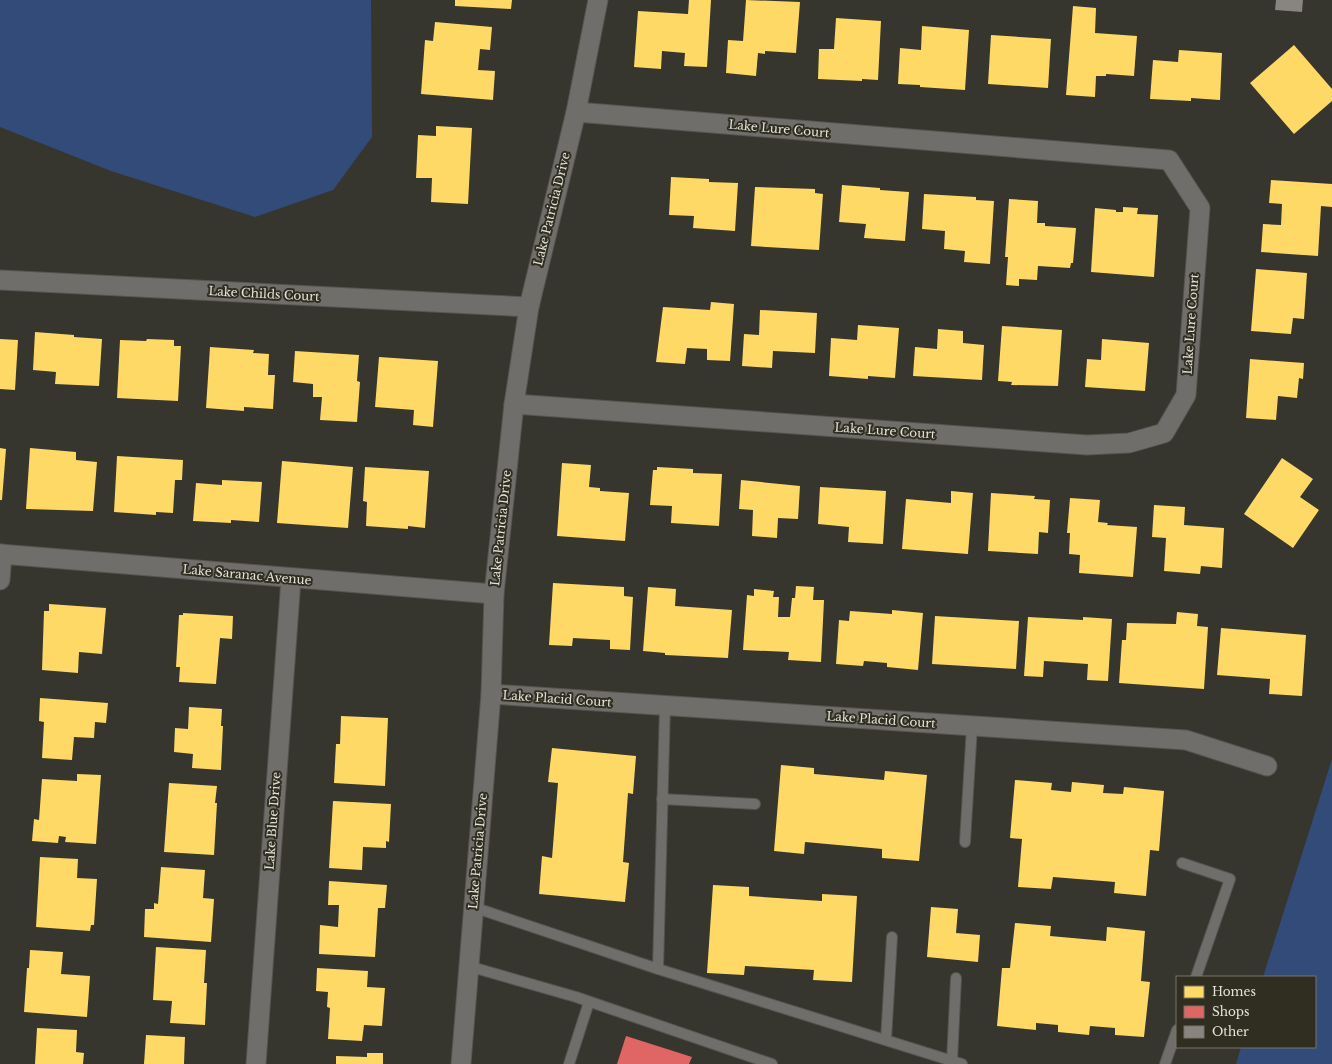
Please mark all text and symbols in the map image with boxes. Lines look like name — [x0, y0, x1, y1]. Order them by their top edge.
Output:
street label: Lake Lure Court — [728, 117, 831, 140]
street label: Lake Patricia Drive — [530, 150, 573, 267]
street label: Lake Lure Court — [1179, 273, 1202, 375]
street label: Lake Childs Court — [208, 283, 320, 304]
street label: Lake Lure Court — [834, 419, 936, 442]
street label: Lake Patricia Drive — [487, 469, 514, 587]
street label: Lake Saranac Avenue — [182, 561, 312, 588]
street label: Lake Placid Court — [502, 687, 613, 710]
street label: Lake Placid Court — [826, 708, 937, 731]
street label: Lake Blue Drive — [262, 771, 283, 871]
street label: Lake Patricia Drive — [465, 792, 490, 910]
legend — [1176, 976, 1316, 1048]
text: Homes — [1212, 984, 1256, 999]
text: Shops — [1212, 1004, 1249, 1019]
text: Other — [1212, 1024, 1249, 1039]

